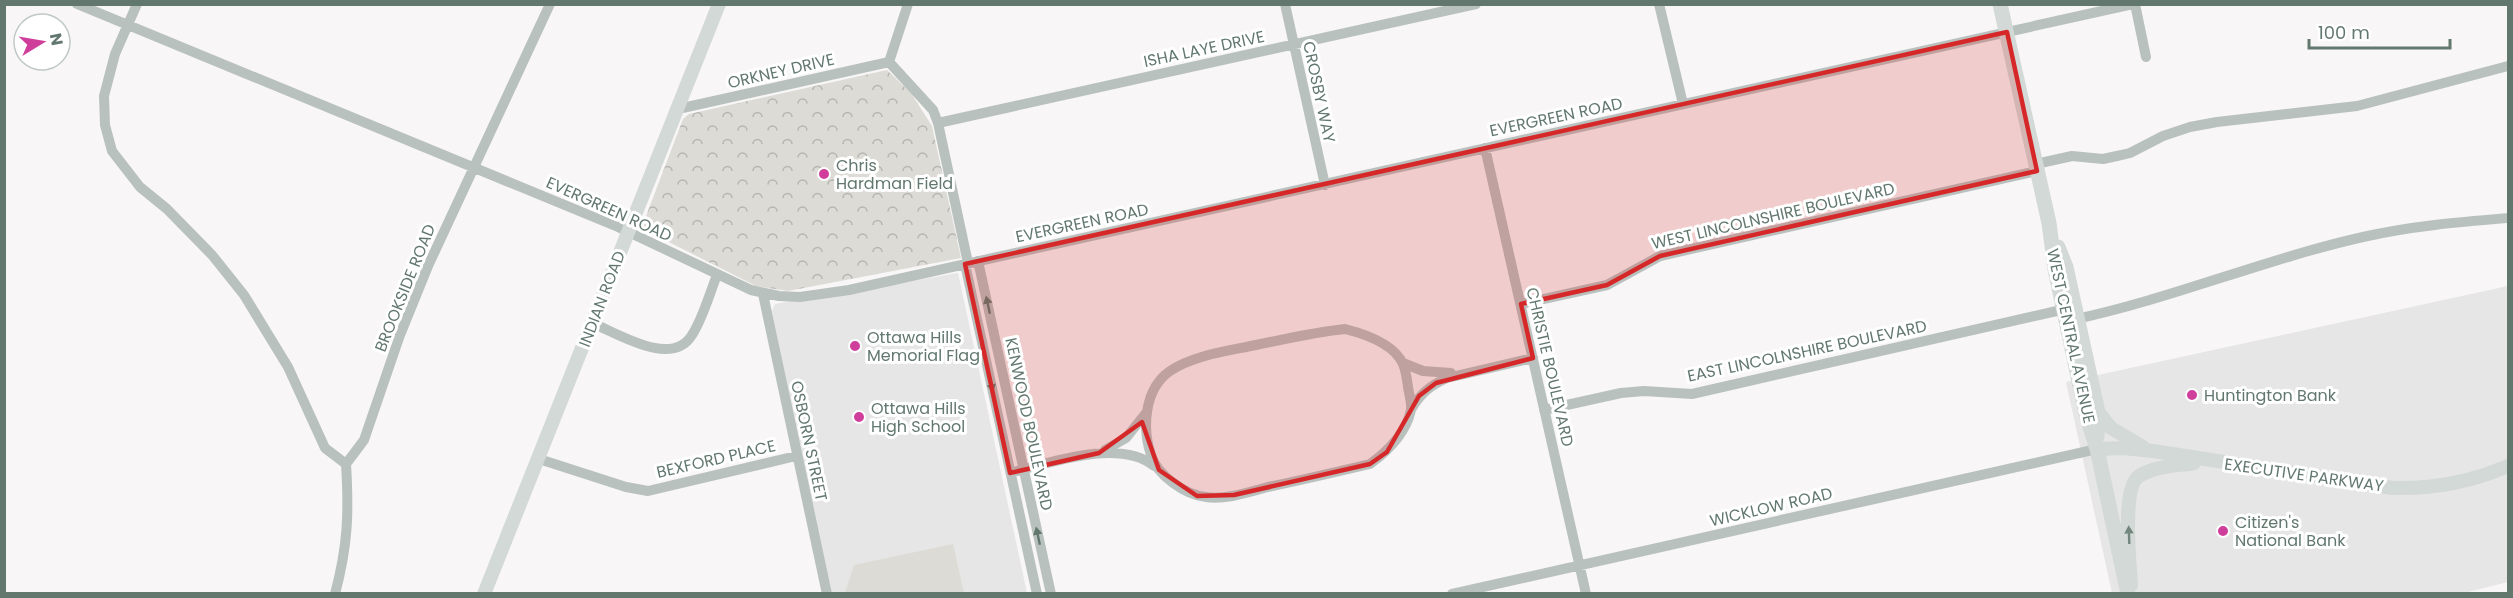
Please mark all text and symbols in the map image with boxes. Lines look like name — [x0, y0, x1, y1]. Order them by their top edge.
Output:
north arrow — [12, 12, 72, 72]
scale bar — [2309, 12, 2450, 50]
text: 100 m — [2318, 20, 2370, 45]
street label: ISHA LAYE DRIVE — [1141, 25, 1267, 73]
text: N — [44, 31, 69, 47]
street label: CROSBY WAY — [1297, 39, 1341, 146]
street label: ORKNEY DRIVE — [725, 48, 837, 94]
street label: EVERGREEN ROAD — [1487, 92, 1625, 142]
place label: Chris Hardman Field — [836, 154, 953, 195]
marker: Chris Hardman Field — [817, 167, 831, 181]
street label: EVERGREEN ROAD — [542, 171, 676, 247]
street label: WEST LINCOLNSHIRE BOULEVARD — [1649, 177, 1897, 255]
street label: EVERGREEN ROAD — [1013, 198, 1151, 248]
street label: BROOKSIDE ROAD — [369, 221, 441, 355]
street label: WEST CENTRAL AVENUE — [2041, 246, 2101, 426]
street label: INDIAN ROAD — [573, 248, 631, 350]
street label: CHRISTIE BOULEVARD — [1521, 285, 1579, 449]
one-way arrow — [982, 296, 992, 314]
street label: EAST LINCOLNSHIRE BOULEVARD — [1685, 314, 1929, 388]
place label: Ottawa Hills Memorial Flag — [867, 326, 980, 367]
street label: KENWOOD BOULEVARD — [999, 335, 1059, 513]
marker: Ottawa Hills Memorial Flag — [848, 339, 862, 353]
one-way arrow — [987, 373, 996, 392]
street label: OSBORN STREET — [785, 379, 833, 504]
place label: Huntington Bank — [2204, 384, 2337, 407]
marker: Huntington Bank — [2185, 388, 2199, 402]
place label: Ottawa Hills High School — [871, 397, 965, 438]
marker: Ottawa Hills High School — [852, 410, 866, 424]
street label: BEXFORD PLACE — [654, 434, 778, 484]
street label: EXECUTIVE PARKWAY — [2223, 452, 2386, 498]
street label: WICKLOW ROAD — [1707, 482, 1835, 532]
place label: Citizen's National Bank — [2235, 511, 2346, 552]
marker: Citizen's National Bank — [2216, 524, 2230, 538]
one-way arrow — [2125, 526, 2134, 545]
one-way arrow — [1033, 527, 1042, 546]

